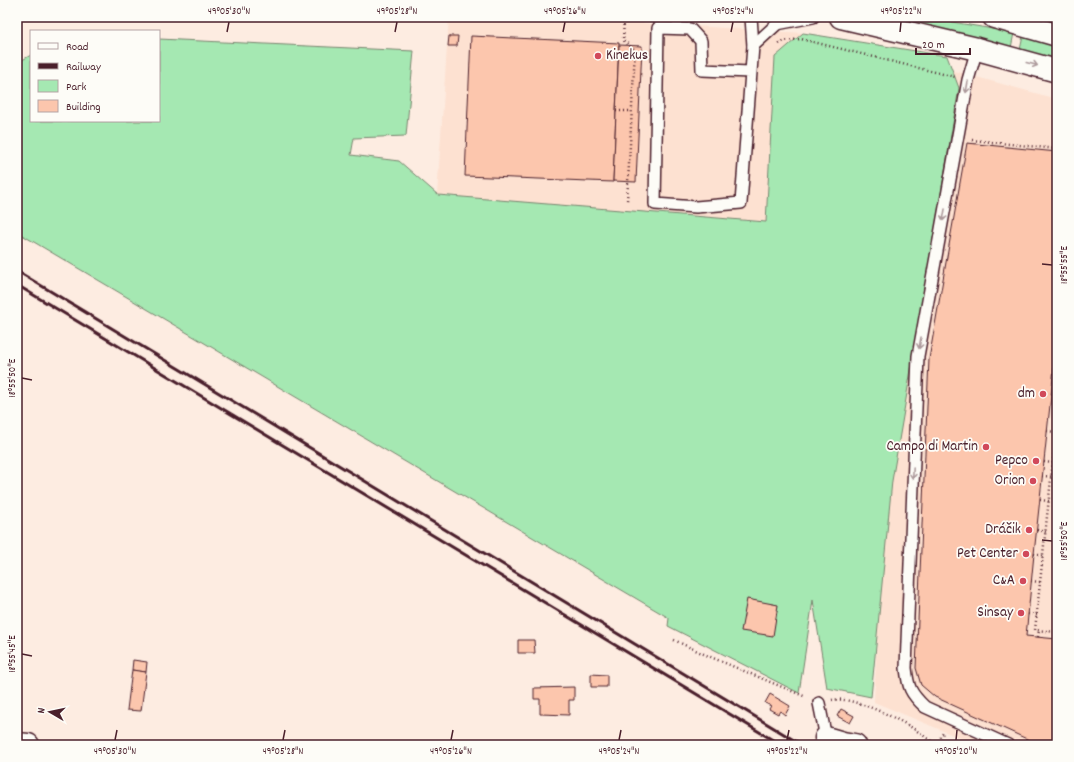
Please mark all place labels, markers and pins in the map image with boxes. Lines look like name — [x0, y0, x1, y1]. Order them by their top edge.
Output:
place label: Kinekus — [606, 45, 648, 67]
marker: Kinekus — [593, 51, 603, 61]
place label: dm — [1018, 383, 1035, 405]
marker: dm — [1038, 389, 1048, 399]
place label: Campo di Martin — [886, 436, 978, 458]
marker: Campo di Martin — [981, 442, 991, 452]
place label: Pepco — [995, 450, 1028, 472]
marker: Pepco — [1031, 456, 1041, 466]
place label: Orion — [994, 470, 1025, 492]
marker: Orion — [1028, 476, 1038, 486]
place label: Dráčik — [985, 519, 1021, 541]
marker: Dráčik — [1024, 525, 1034, 535]
place label: Pet Center — [957, 543, 1018, 565]
marker: Pet Center — [1021, 549, 1031, 559]
place label: C&A — [993, 570, 1015, 592]
marker: C&A — [1018, 576, 1028, 586]
place label: Sinsay — [977, 602, 1014, 624]
marker: Sinsay — [1016, 608, 1026, 618]

